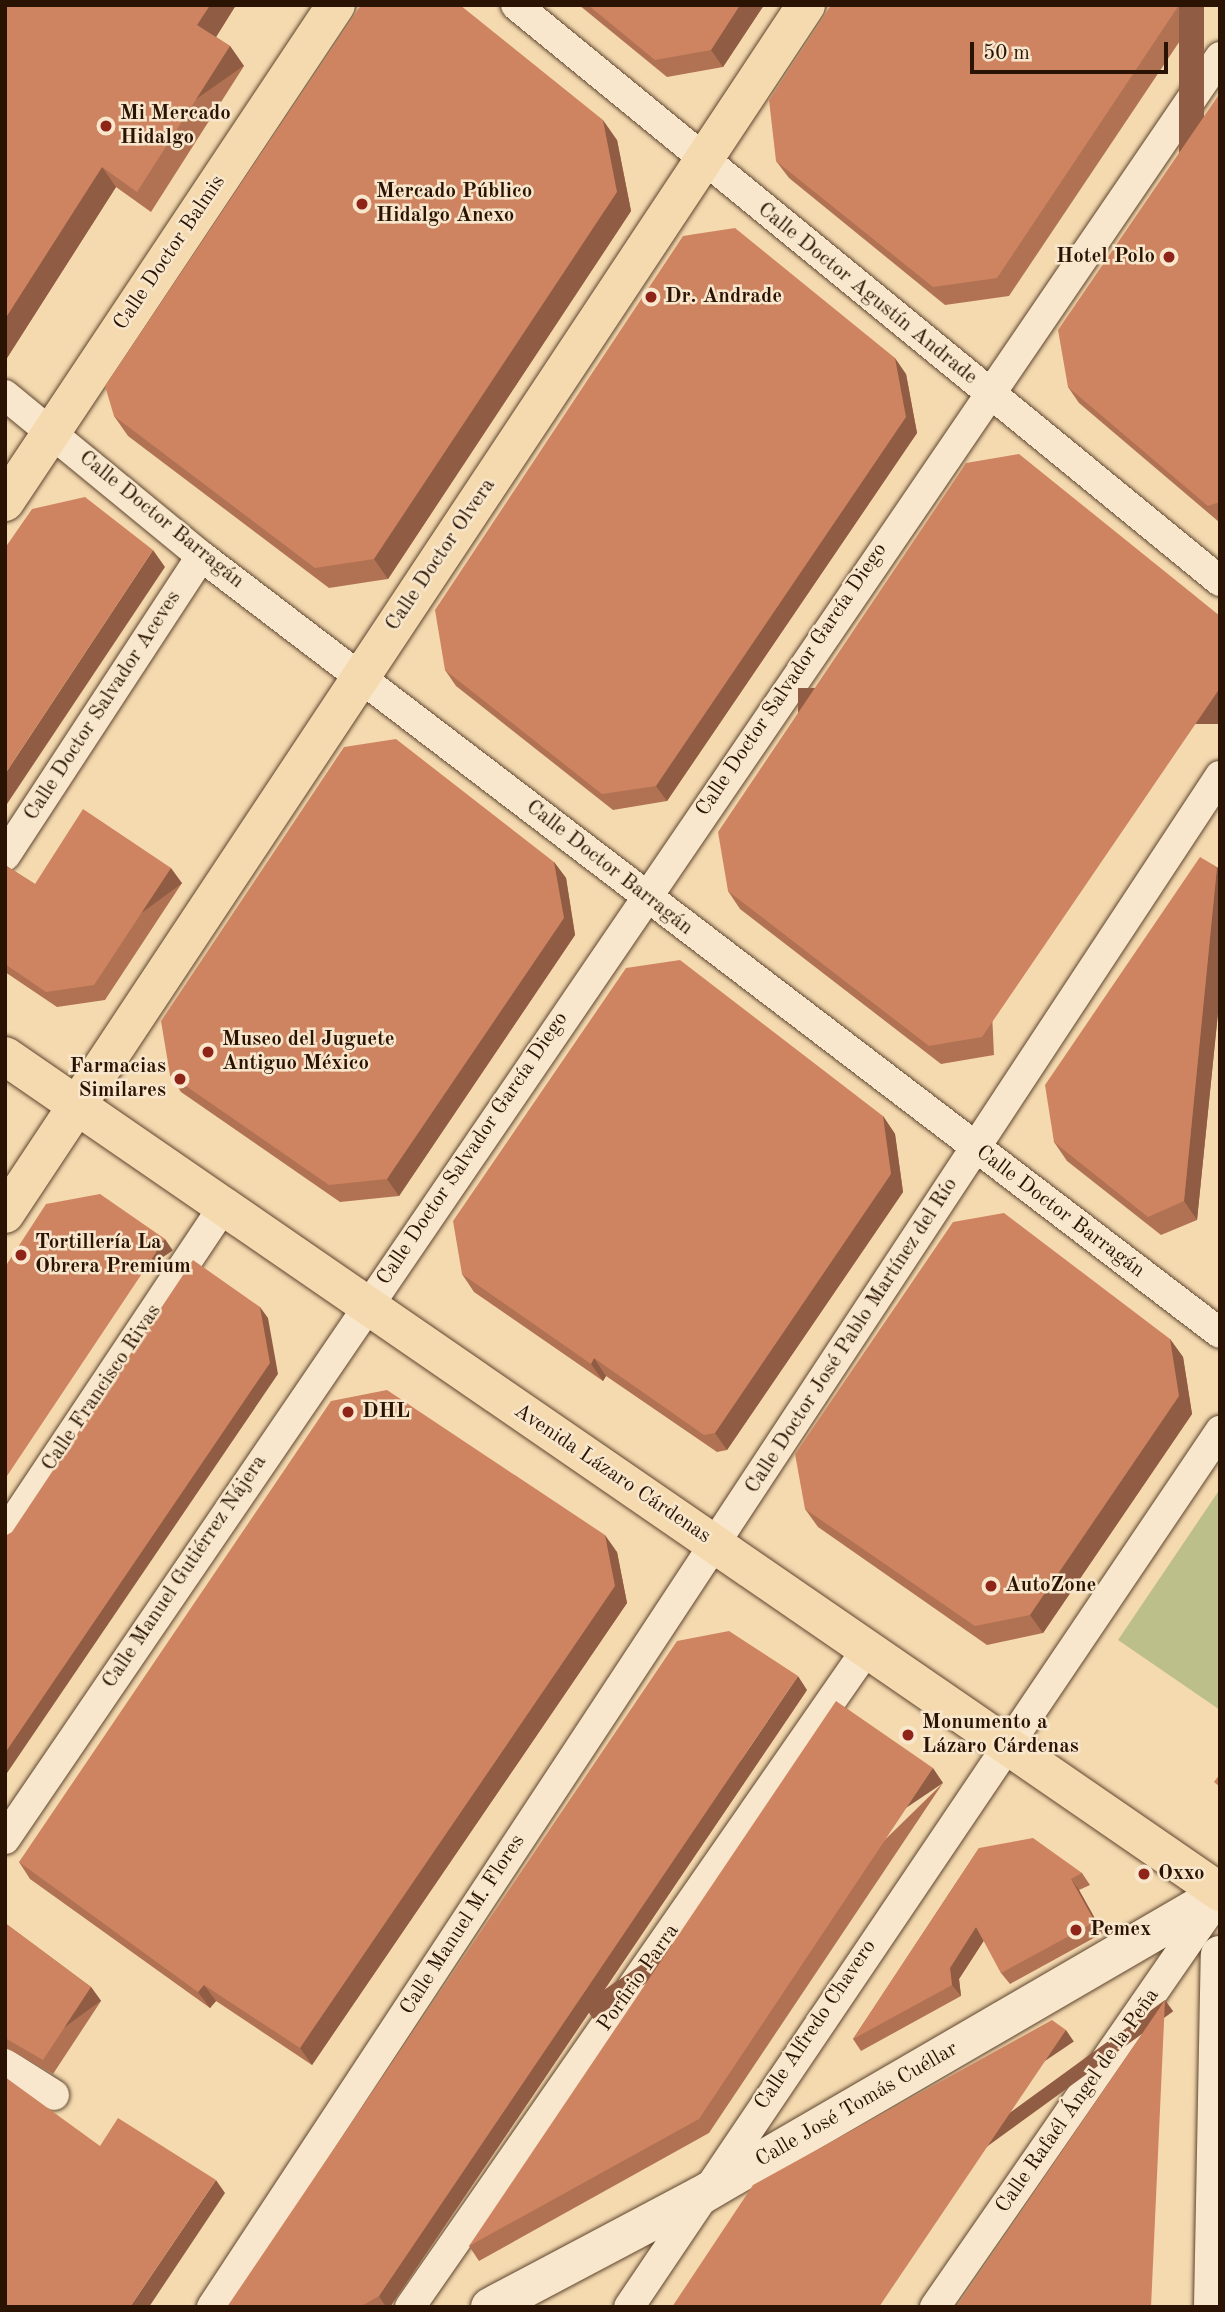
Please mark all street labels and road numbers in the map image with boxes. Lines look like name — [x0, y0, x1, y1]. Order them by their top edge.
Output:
street label: Calle Doctor Balmis — [109, 171, 231, 335]
street label: Calle Doctor Agustín Andrade — [752, 198, 982, 390]
street label: Calle Doctor Barragán — [73, 446, 249, 594]
street label: Calle Doctor Olvera — [381, 474, 501, 636]
street label: Calle Doctor Salvador García Diego — [691, 539, 893, 821]
street label: Calle Doctor Salvador Aceves — [19, 586, 187, 826]
street label: Calle Doctor Barragán — [520, 795, 698, 941]
street label: Calle Doctor Salvador García Diego — [372, 1008, 574, 1290]
street label: Calle Doctor Barragán — [971, 1140, 1149, 1284]
street label: Calle Doctor José Pablo Martínez del Río — [740, 1173, 964, 1499]
street label: Calle Francisco Rivas — [37, 1300, 167, 1476]
street label: Avenida Lázaro Cárdenas — [509, 1399, 715, 1549]
street label: Calle Manuel Gutiérrez Nájera — [97, 1451, 273, 1693]
street label: Calle Manuel M. Flores — [395, 1830, 531, 2020]
street label: Porfirio Parra — [593, 1919, 685, 2037]
street label: Calle Alfredo Chavero — [750, 1935, 882, 2115]
street label: Calle Rafaél Ángel de la Peña — [991, 1984, 1165, 2218]
street label: Calle José Tomás Cuéllar — [752, 2037, 962, 2173]

